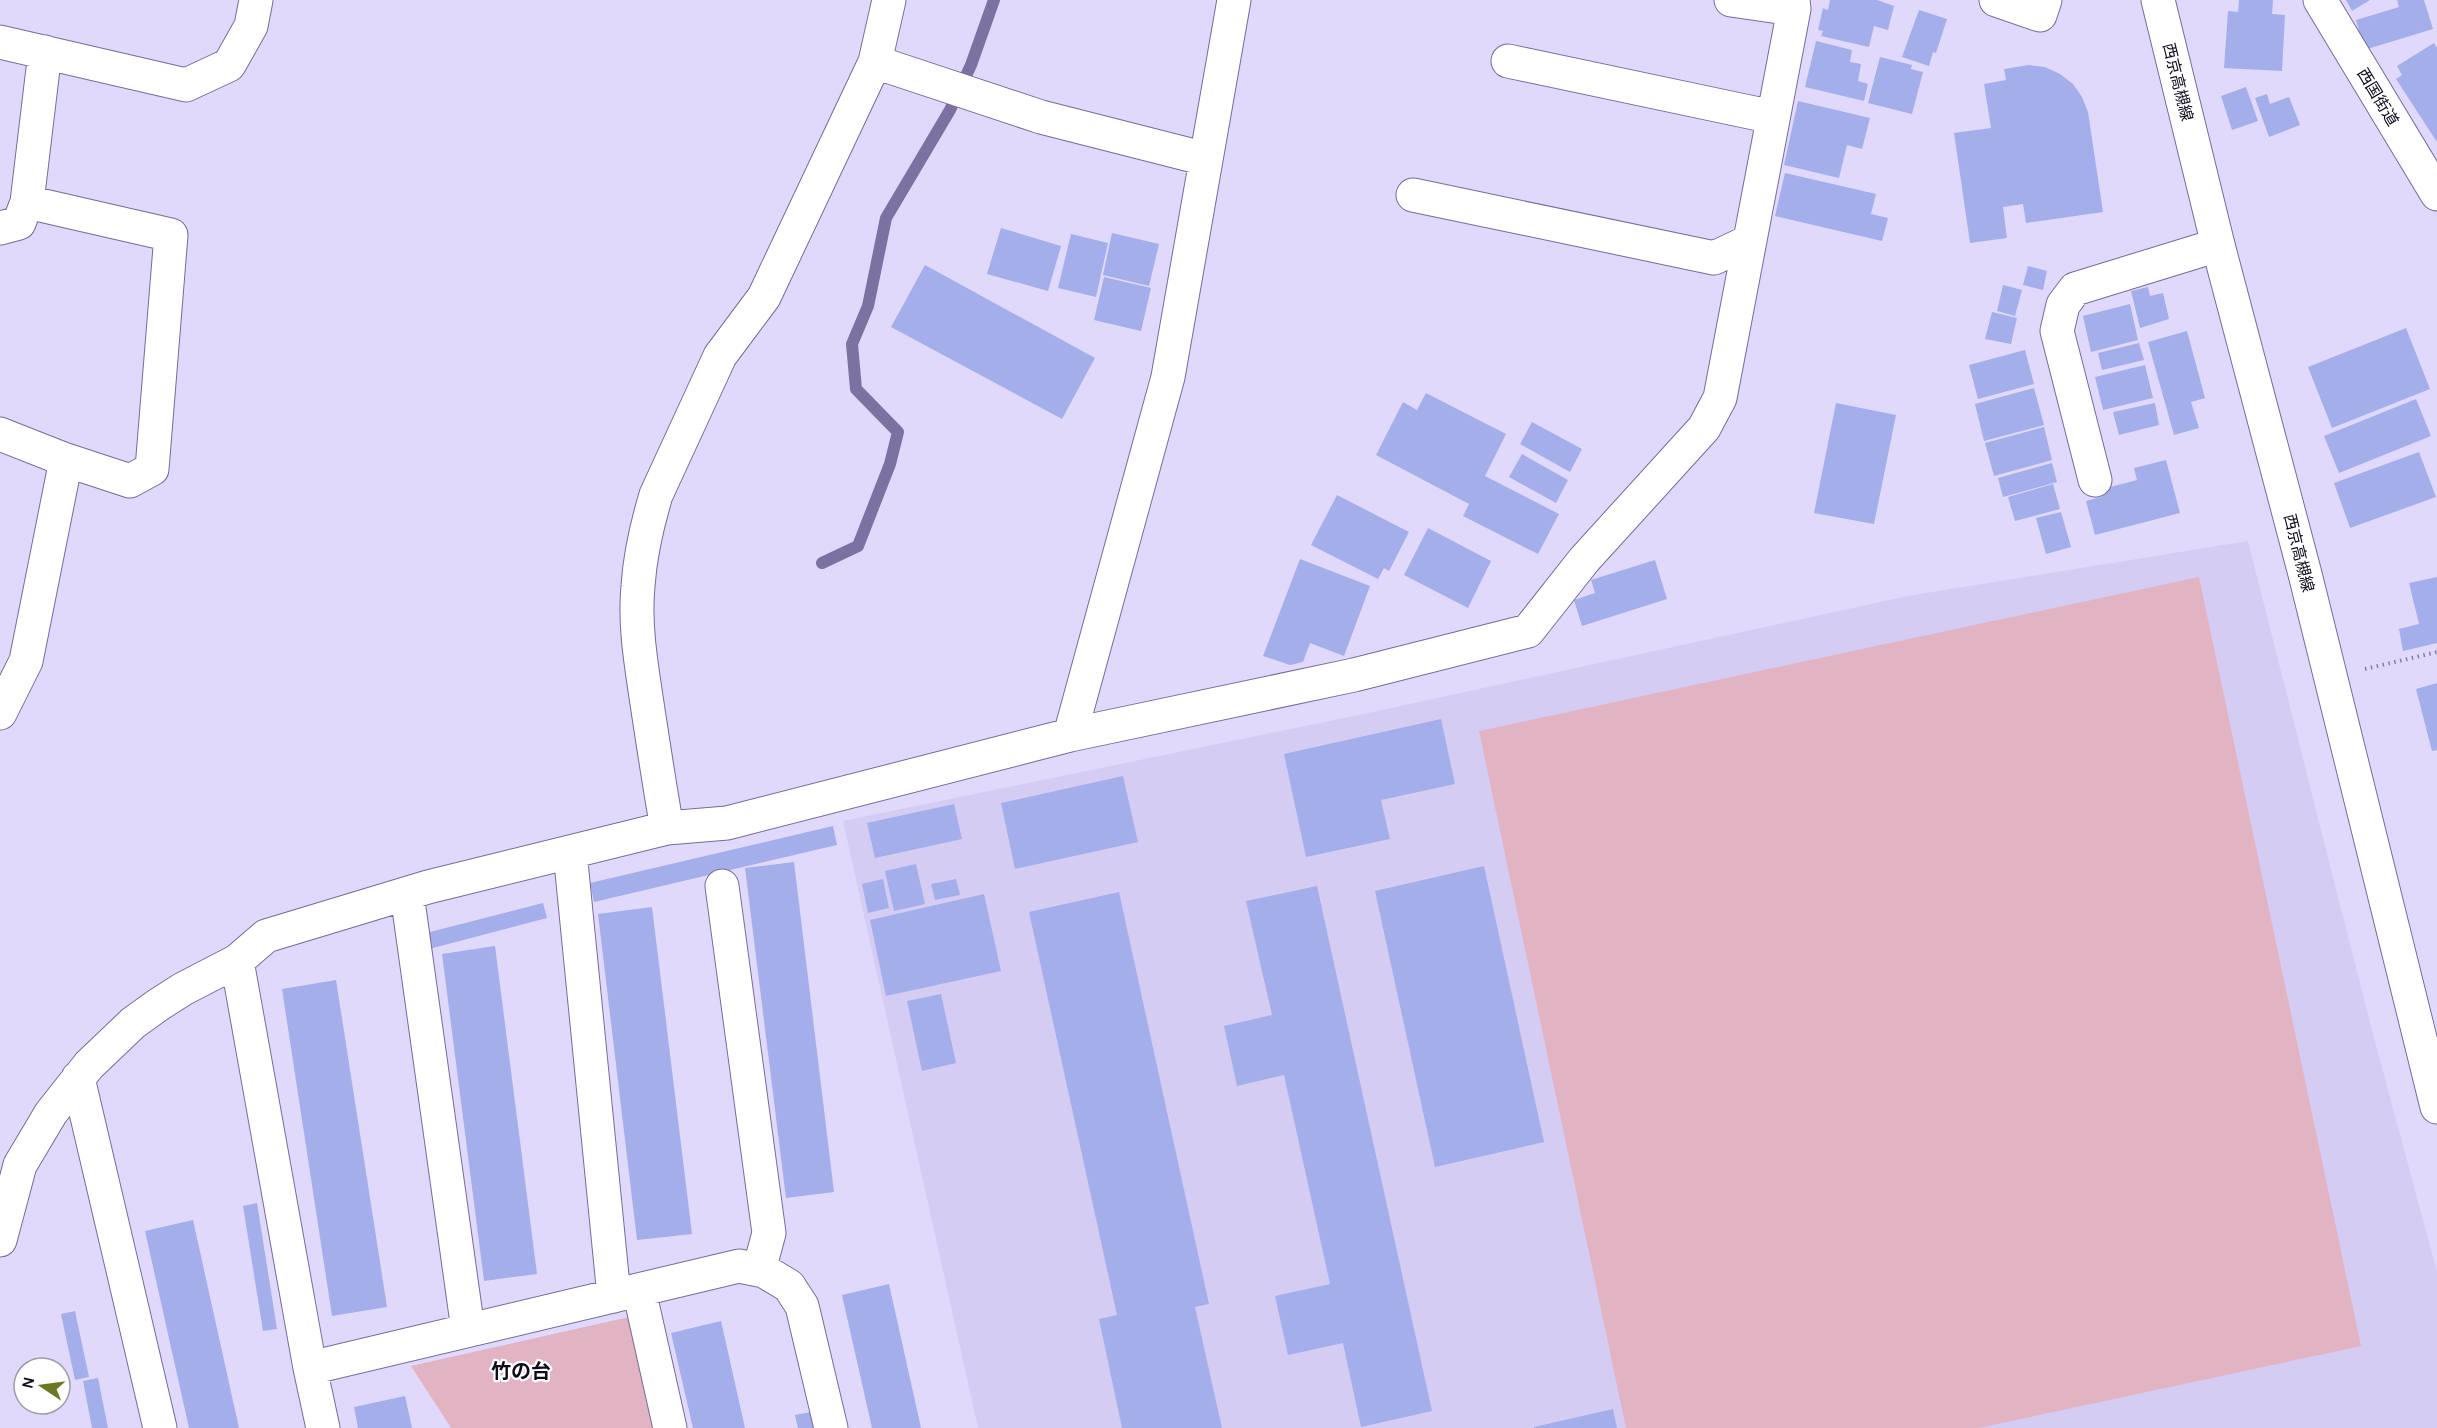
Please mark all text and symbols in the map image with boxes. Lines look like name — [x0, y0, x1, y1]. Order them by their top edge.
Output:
street label: 西京高槻線 — [2159, 41, 2197, 123]
street label: 西国街道 — [2353, 65, 2403, 129]
street label: 西京高槻線 — [2280, 512, 2318, 594]
north arrow — [12, 1356, 72, 1416]
district label: 竹の台 — [491, 1360, 551, 1383]
text: N — [17, 1375, 38, 1390]

